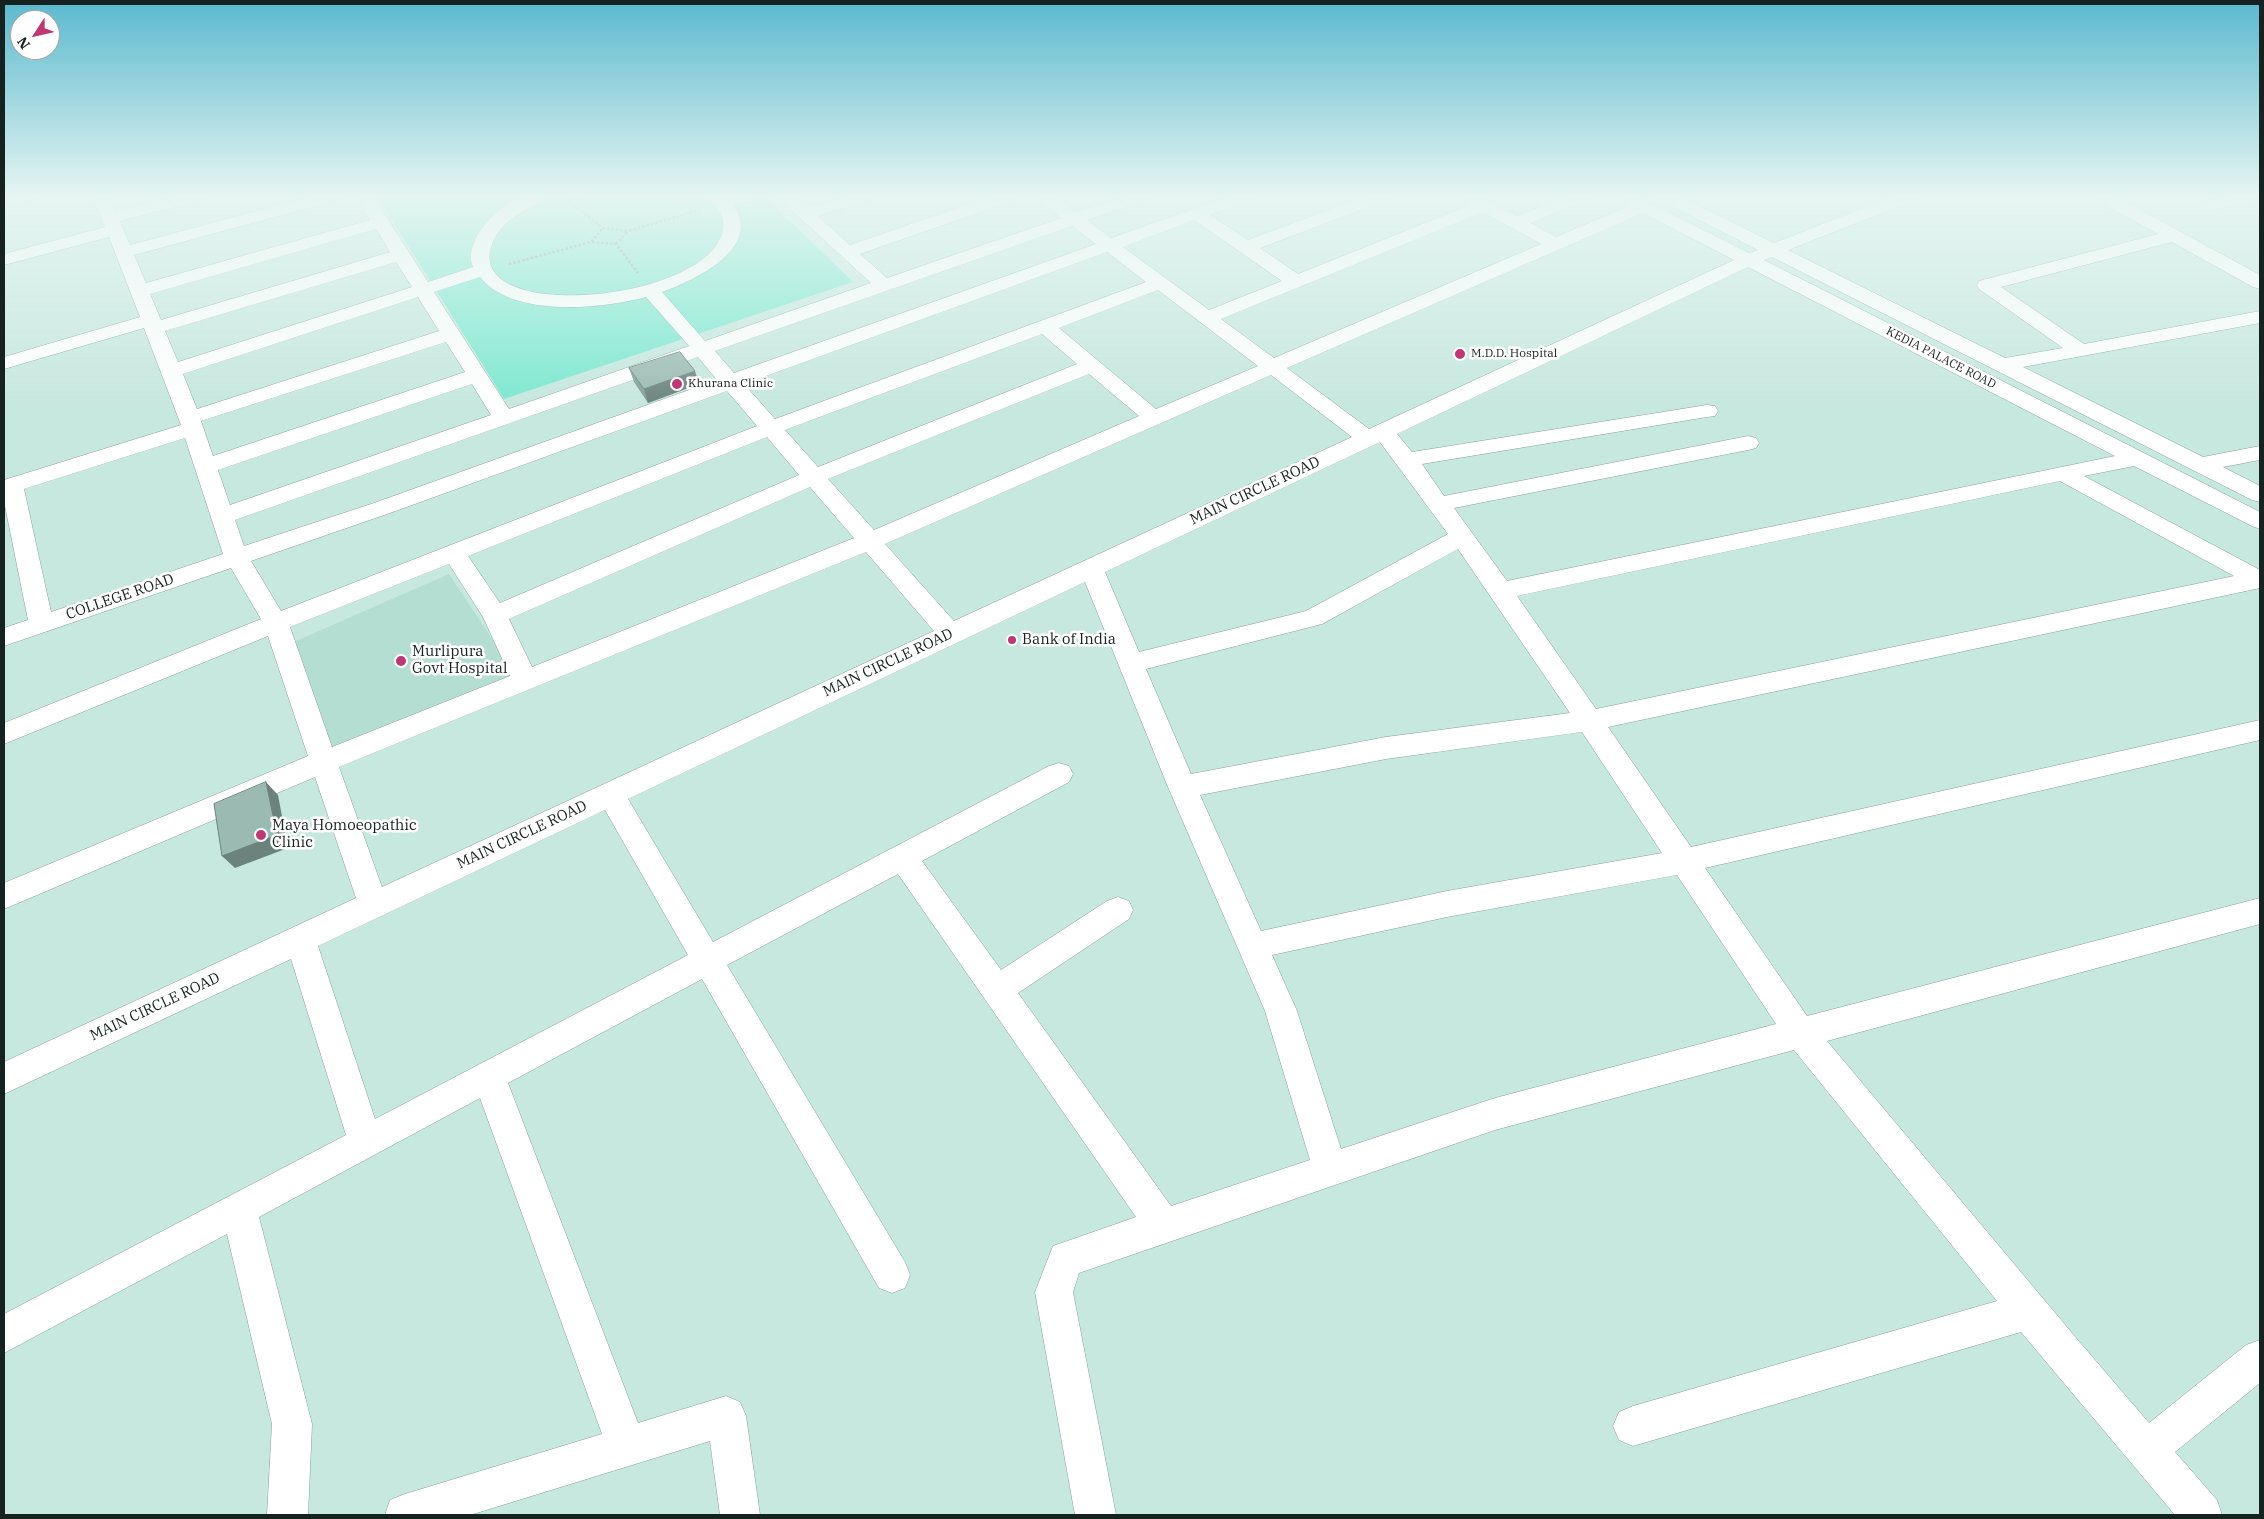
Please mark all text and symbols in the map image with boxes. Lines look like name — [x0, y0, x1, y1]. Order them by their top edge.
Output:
north arrow — [10, 10, 60, 60]
text: N — [13, 33, 34, 53]
street label: KEDIA PALACE ROAD — [1884, 324, 1998, 392]
marker: M.D.D. Hospital — [1453, 347, 1467, 361]
place label: M.D.D. Hospital — [1471, 347, 1557, 361]
marker: Khurana Clinic — [670, 377, 684, 391]
place label: Khurana Clinic — [688, 377, 773, 391]
street label: MAIN CIRCLE ROAD — [1187, 453, 1323, 529]
street label: COLLEGE ROAD — [64, 570, 176, 624]
street label: MAIN CIRCLE ROAD — [820, 625, 956, 701]
place label: Bank of India — [1022, 631, 1116, 649]
marker: Bank of India — [1006, 634, 1018, 646]
place label: Murlipura Govt Hospital — [412, 643, 507, 678]
marker: Murlipura Govt Hospital — [394, 654, 408, 668]
street label: MAIN CIRCLE ROAD — [454, 797, 590, 873]
place label: Maya Homoeopathic Clinic — [272, 817, 417, 852]
marker: Maya Homoeopathic Clinic — [254, 828, 268, 842]
street label: MAIN CIRCLE ROAD — [87, 969, 223, 1045]

